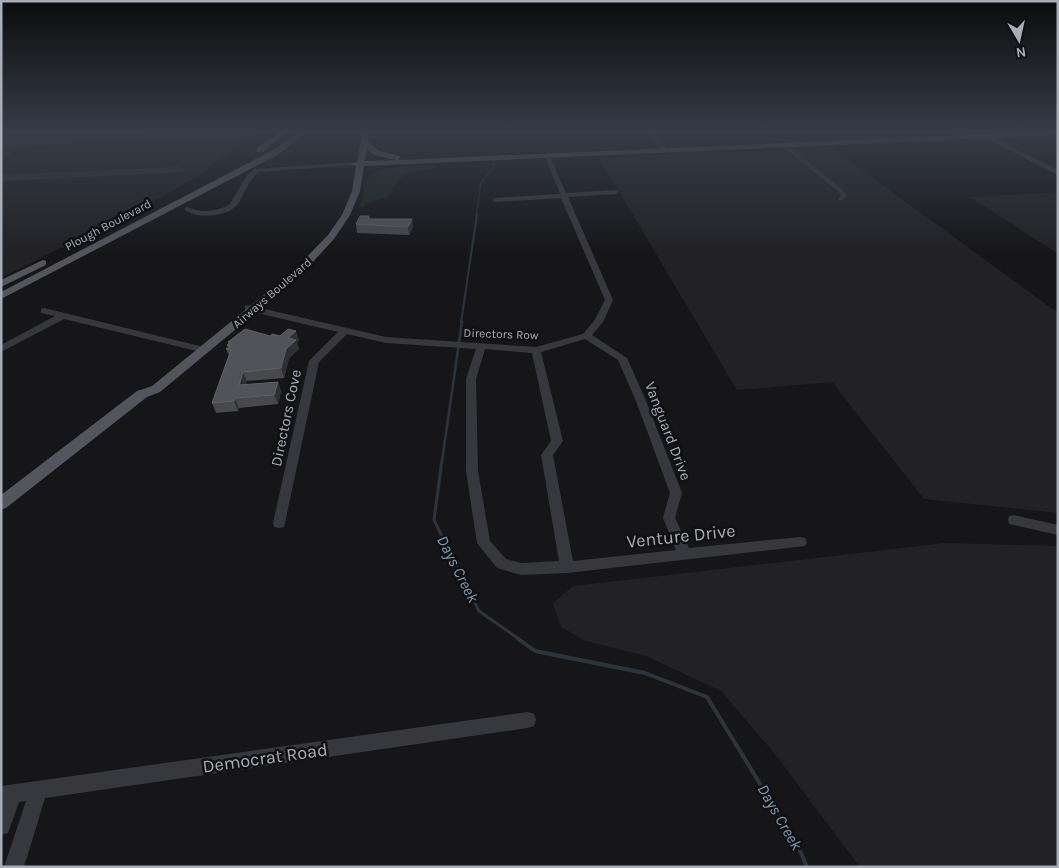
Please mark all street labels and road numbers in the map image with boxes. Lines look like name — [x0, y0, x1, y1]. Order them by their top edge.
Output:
street label: Plough Boulevard — [63, 196, 153, 254]
street label: Airways Boulevard — [230, 255, 314, 331]
street label: Directors Row — [463, 326, 539, 342]
street label: Directors Cove — [267, 368, 305, 468]
street label: Vanguard Drive — [641, 379, 695, 483]
street label: Venture Drive — [625, 519, 737, 553]
street label: Democrat Road — [201, 738, 329, 778]

